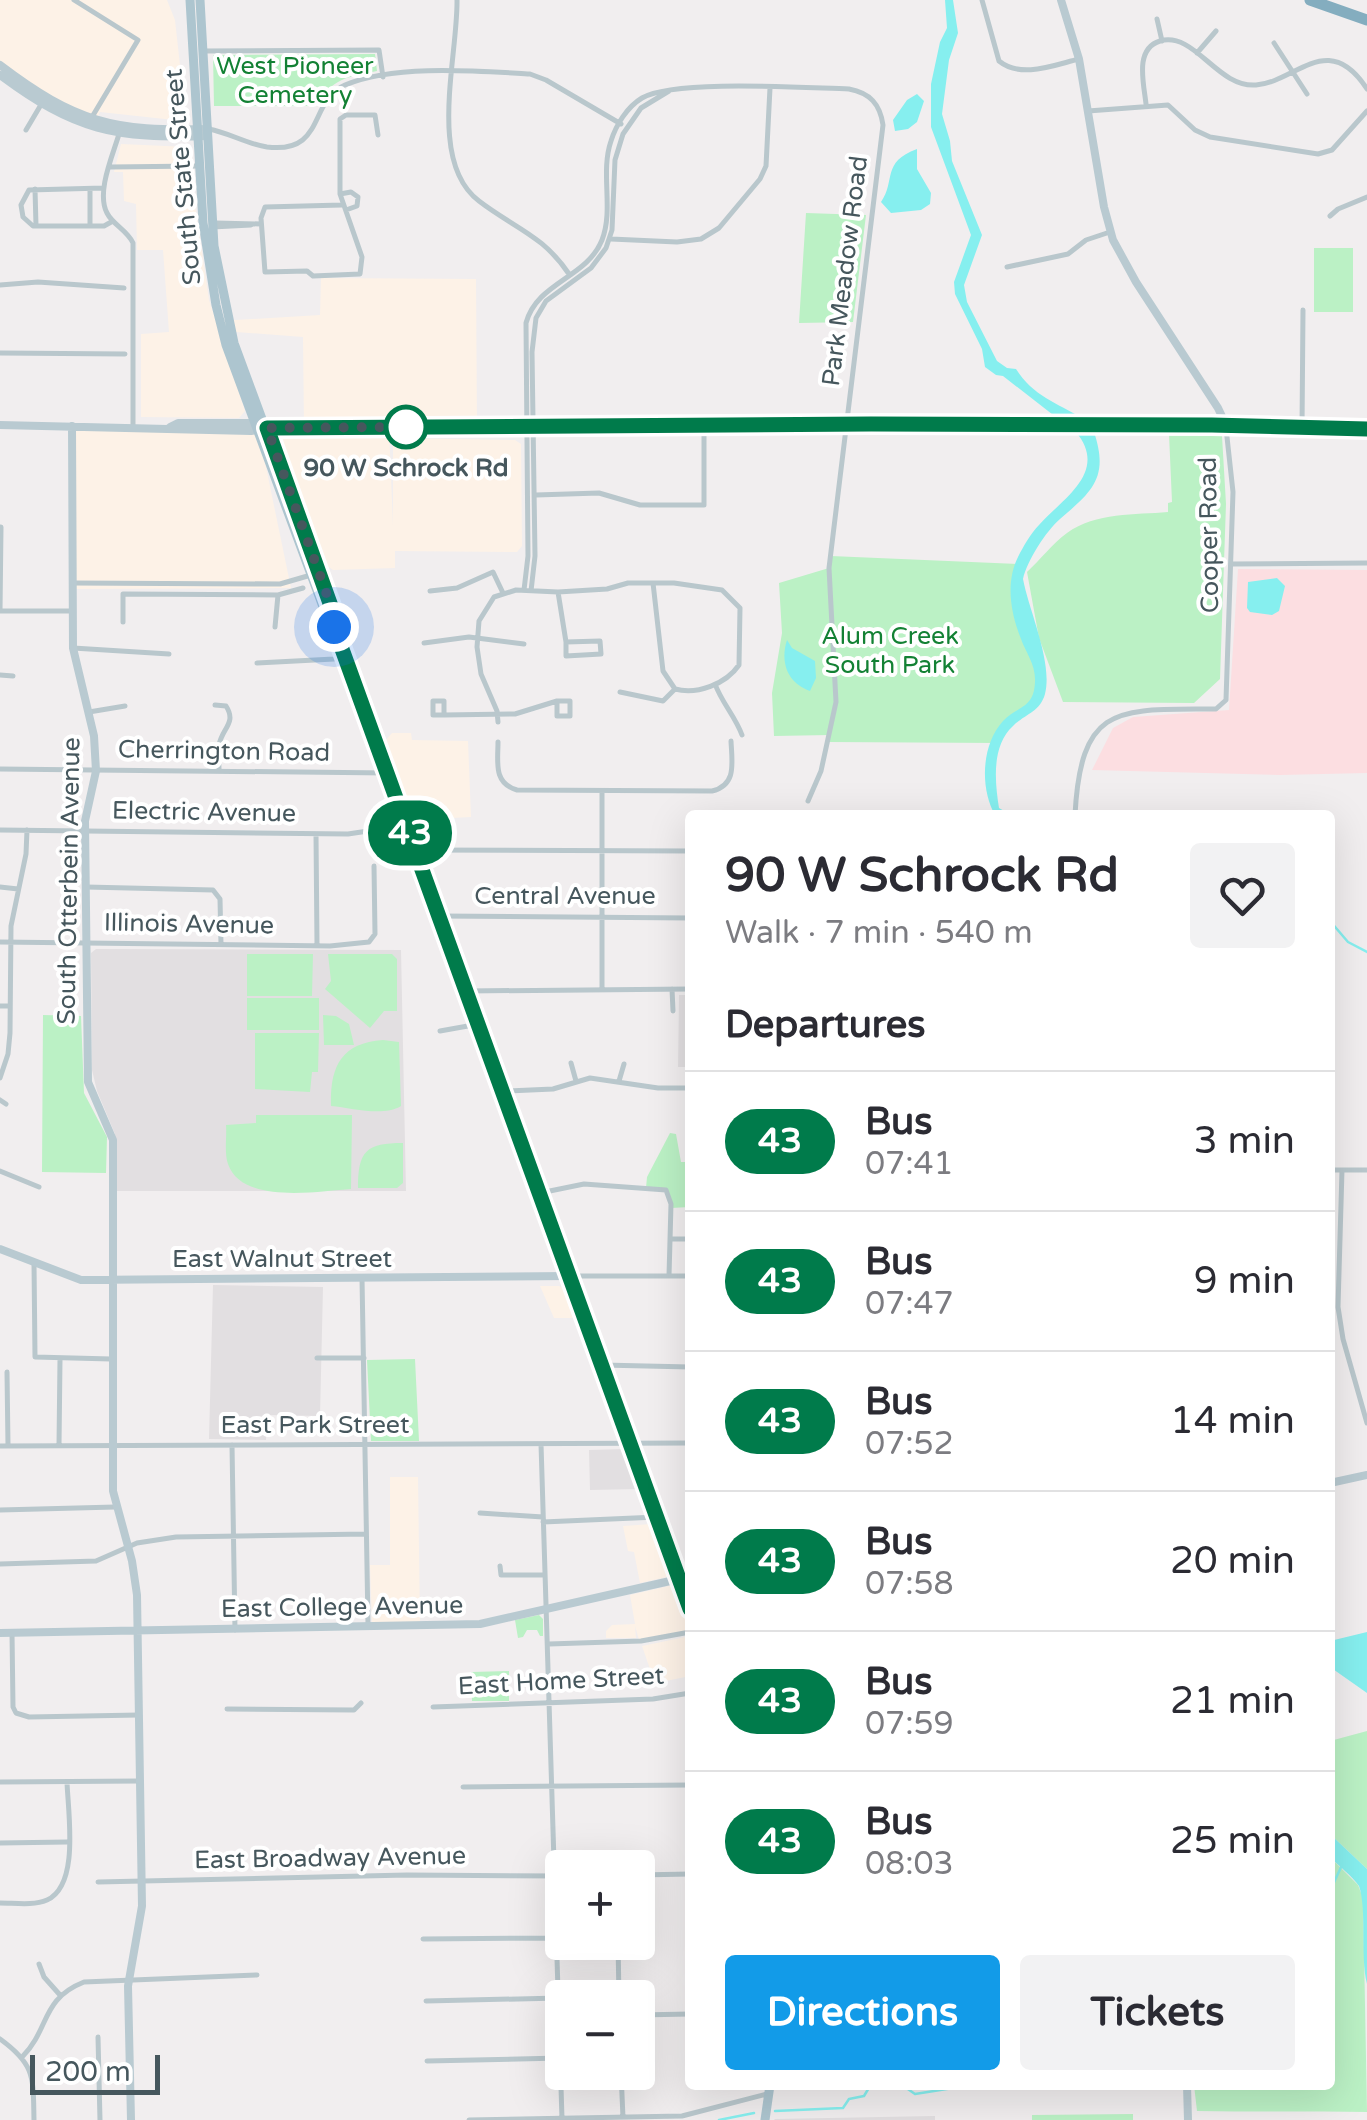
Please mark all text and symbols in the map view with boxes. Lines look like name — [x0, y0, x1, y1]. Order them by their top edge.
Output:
park label: West Pioneer Cemetery — [216, 51, 374, 110]
street label: South State Street — [159, 67, 207, 286]
street label: Park Meadow Road — [816, 154, 874, 388]
marker: 90 W Schrock Rd — [385, 406, 427, 448]
place label: 90 W Schrock Rd — [303, 453, 509, 483]
street label: Cooper Road — [1193, 457, 1225, 613]
your location — [309, 602, 359, 652]
park label: Alum Creek South Park — [821, 621, 959, 680]
street label: Cherrington Road — [118, 734, 330, 768]
street label: South Otterbein Avenue — [51, 737, 87, 1025]
street label: Electric Avenue — [112, 795, 296, 829]
line badge: 43 — [365, 800, 455, 866]
text: 43 — [388, 812, 432, 854]
button: heart — [1190, 843, 1295, 948]
text: 90 W Schrock Rd — [725, 847, 1119, 905]
street label: Central Avenue — [474, 881, 656, 911]
street label: Illinois Avenue — [104, 908, 274, 940]
text: Walk · 7 min · 540 m — [725, 914, 1033, 952]
text: Departures — [725, 1002, 926, 1048]
text: Bus — [865, 1099, 932, 1145]
text: 3 min — [1194, 1118, 1295, 1164]
text: 43 — [758, 1120, 802, 1162]
text: 07:41 — [865, 1145, 954, 1183]
text: Bus — [865, 1239, 932, 1285]
street label: East Walnut Street — [172, 1244, 393, 1274]
text: 9 min — [1194, 1258, 1295, 1304]
text: 43 — [758, 1260, 802, 1302]
text: 07:47 — [865, 1285, 954, 1323]
text: Bus — [865, 1379, 932, 1425]
text: 14 min — [1170, 1398, 1295, 1444]
text: 43 — [758, 1400, 802, 1442]
street label: East Park Street — [220, 1410, 410, 1440]
text: 07:52 — [865, 1425, 954, 1463]
text: Bus — [865, 1519, 932, 1565]
text: 20 min — [1170, 1538, 1295, 1584]
text: 43 — [758, 1540, 802, 1582]
text: 07:58 — [865, 1565, 954, 1603]
street label: East College Avenue — [221, 1590, 463, 1624]
text: Bus — [865, 1659, 932, 1705]
street label: East Home Street — [457, 1661, 665, 1701]
text: 21 min — [1170, 1678, 1295, 1724]
text: 43 — [758, 1680, 802, 1722]
text: 07:59 — [865, 1705, 954, 1743]
text: Bus — [865, 1799, 932, 1845]
text: 25 min — [1170, 1818, 1295, 1864]
text: 43 — [758, 1820, 802, 1862]
street label: East Broadway Avenue — [194, 1841, 466, 1875]
text: 08:03 — [865, 1845, 954, 1883]
map controls — [545, 1850, 655, 2090]
button: + — [545, 1850, 655, 1960]
button: Directions — [725, 1955, 1000, 2070]
button: Tickets — [1020, 1955, 1295, 2070]
button: − — [545, 1980, 655, 2090]
scale bar — [30, 2050, 160, 2094]
text: 200 m — [45, 2055, 131, 2089]

